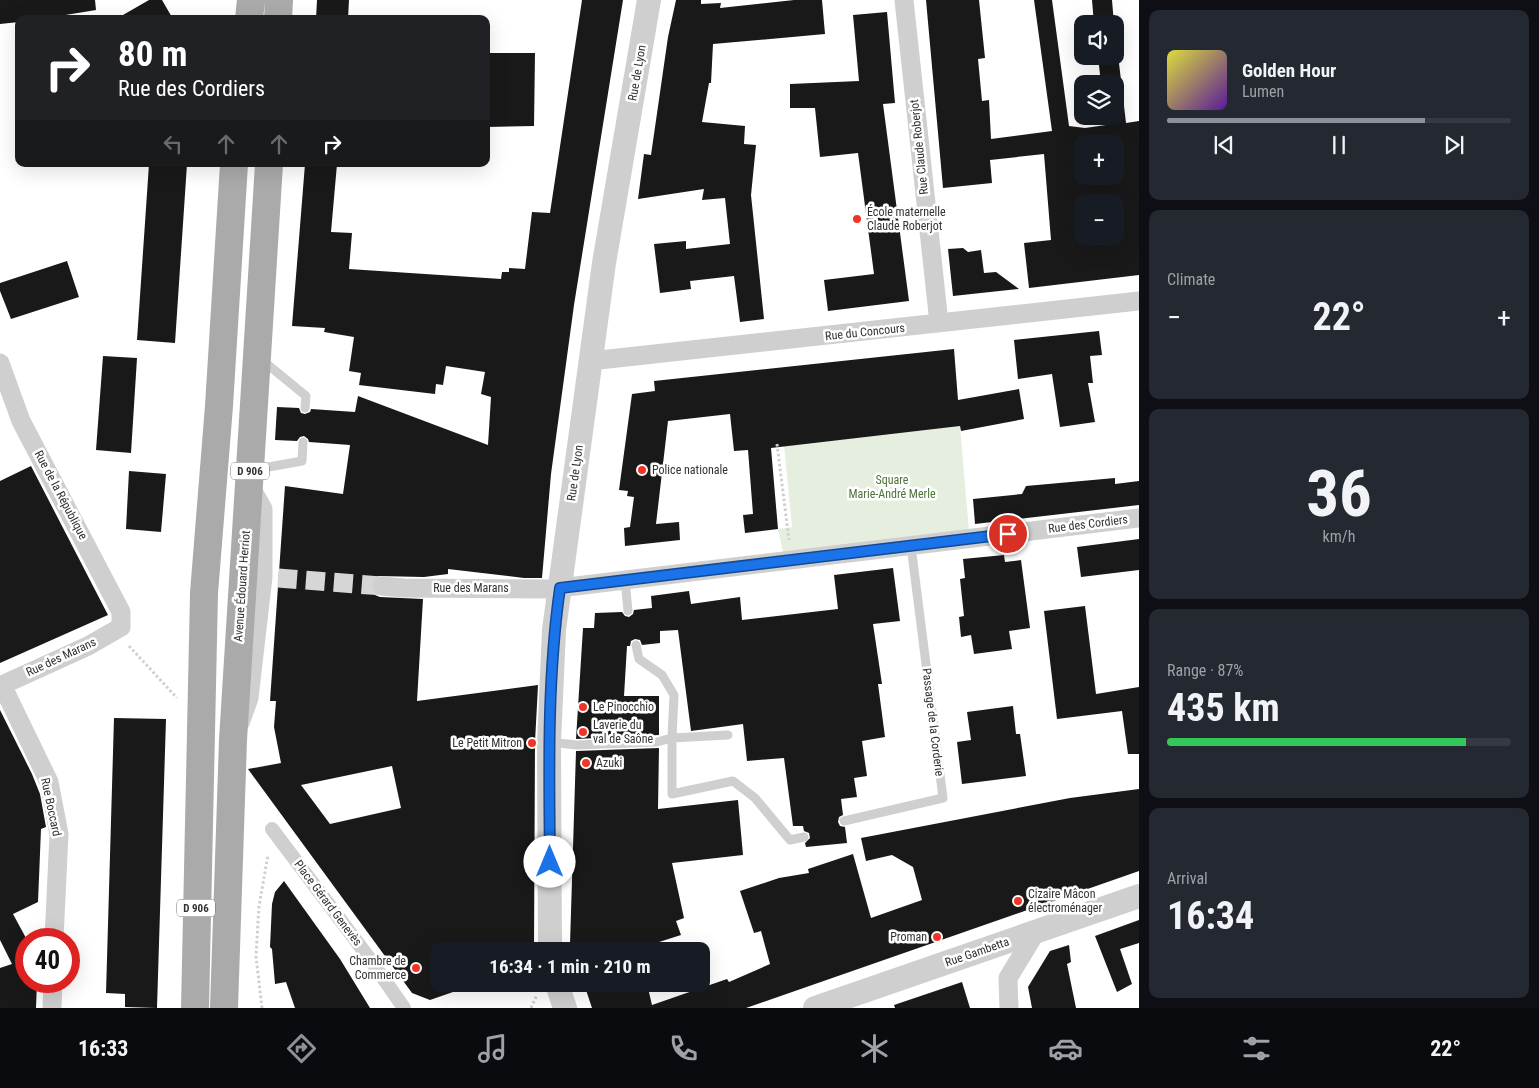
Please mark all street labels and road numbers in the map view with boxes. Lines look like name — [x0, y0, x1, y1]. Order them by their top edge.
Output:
street label: Rue de Lyon — [625, 44, 649, 102]
street label: Rue Claude Roberjot — [907, 98, 931, 195]
street label: Rue du Concours — [824, 321, 906, 343]
street label: Rue de Lyon — [564, 444, 586, 502]
street label: Rue de la République — [32, 448, 91, 542]
road number: D 906 — [231, 462, 269, 480]
street label: Rue des Cordiers — [1047, 512, 1129, 536]
street label: Avenue Édouard Herriot — [230, 529, 253, 642]
street label: Rue des Marans — [433, 581, 509, 595]
street label: Rue des Marans — [24, 635, 98, 679]
street label: Passage de la Corderie — [919, 667, 947, 777]
street label: Rue Boccard — [38, 776, 64, 838]
street label: Place Gérard Genevès — [291, 857, 365, 949]
road number: D 906 — [177, 900, 215, 916]
street label: Rue Gambetta — [943, 934, 1011, 969]

